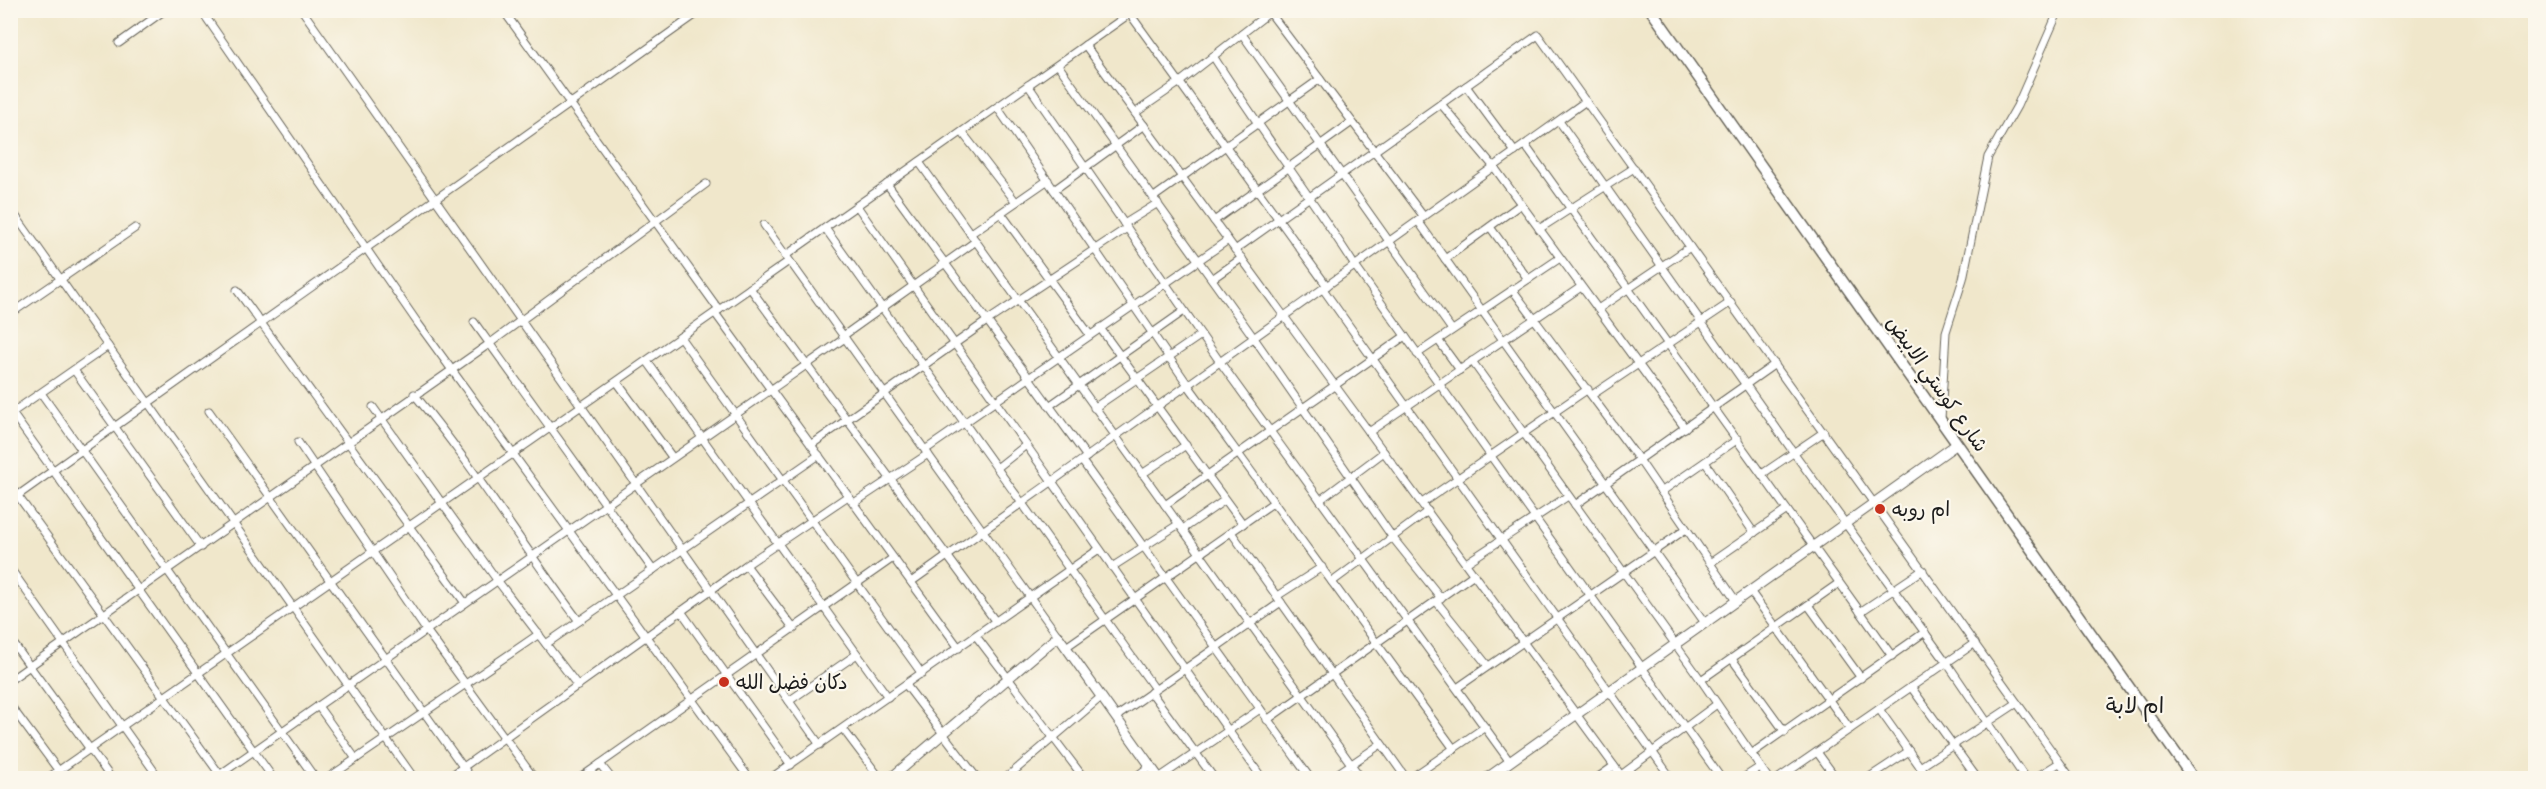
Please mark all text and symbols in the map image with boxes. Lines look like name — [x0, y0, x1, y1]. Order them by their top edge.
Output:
street label: شارع كوستي الابيض — [1877, 308, 1997, 460]
place label: ام روبه — [1892, 492, 1950, 527]
marker: ام روبه — [1873, 502, 1887, 516]
place label: دكان فضل الله — [736, 665, 848, 700]
marker: دكان فضل الله — [717, 675, 731, 689]
district label: ام لابة — [2106, 686, 2164, 725]

